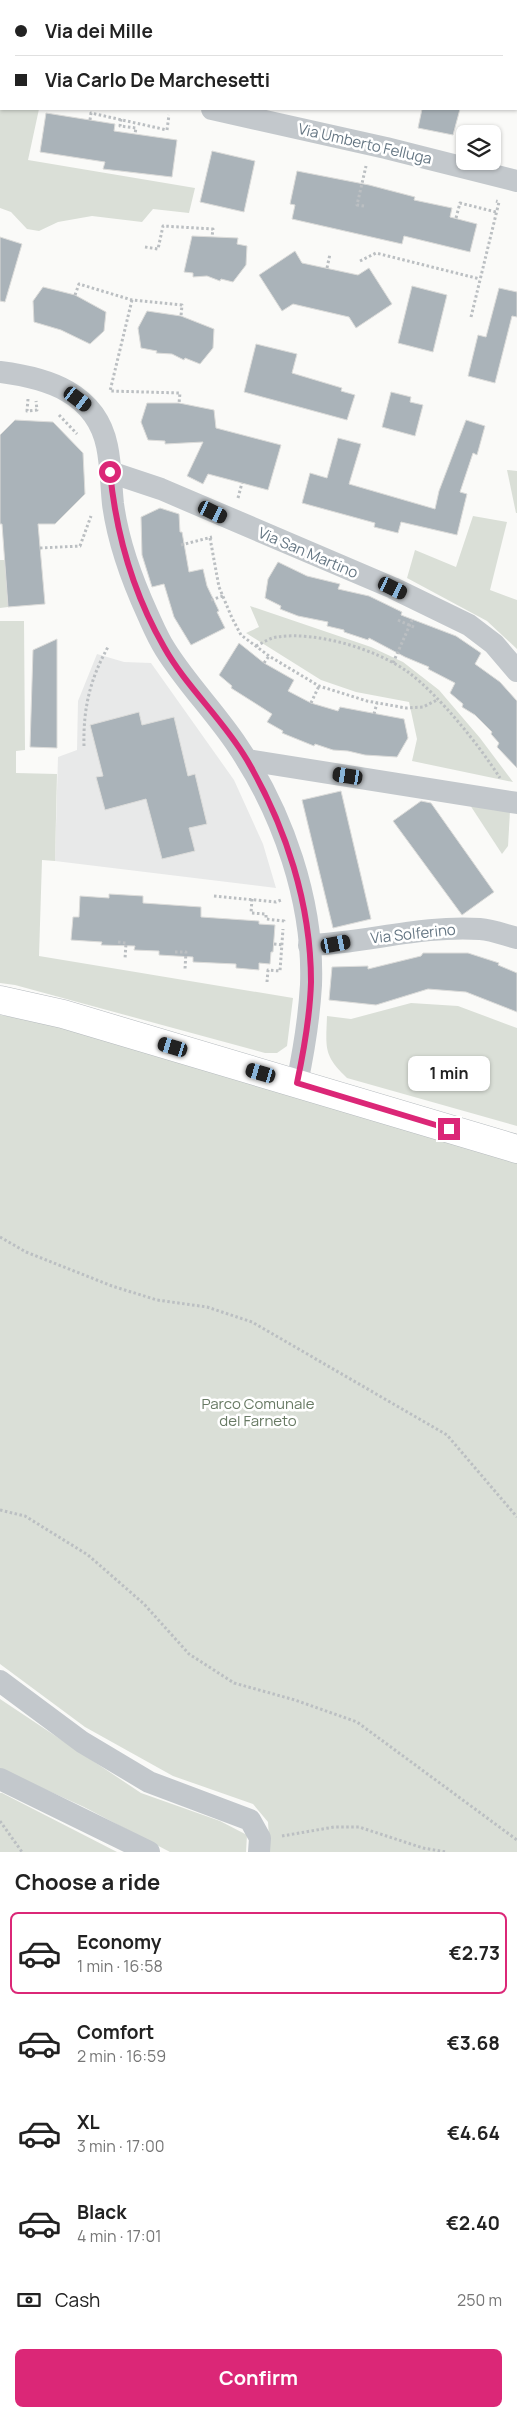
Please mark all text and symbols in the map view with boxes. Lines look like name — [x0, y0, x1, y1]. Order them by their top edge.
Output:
text: Via dei Mille — [45, 18, 153, 44]
text: Via Carlo De Marchesetti — [45, 67, 270, 93]
street label: Via Umberto Felluga — [296, 118, 434, 169]
map controls — [456, 125, 501, 170]
button: layers — [456, 125, 501, 170]
car — [61, 384, 94, 414]
route start — [99, 461, 121, 483]
car — [196, 499, 229, 525]
street label: Via San Martino — [255, 522, 362, 583]
car — [376, 575, 409, 601]
car — [332, 766, 363, 786]
street label: Via Solferino — [369, 919, 457, 948]
car — [319, 934, 352, 954]
car — [156, 1035, 189, 1059]
callout: 1 min — [408, 1056, 490, 1092]
car — [244, 1062, 277, 1084]
text: 1 min — [429, 1062, 469, 1084]
route end — [438, 1118, 460, 1140]
park label: Parco Comunale del Farneto — [202, 1393, 315, 1431]
text: Choose a ride — [15, 1867, 160, 1897]
text: Economy — [77, 1929, 161, 1955]
icon: car — [17, 1931, 62, 1976]
text: €2.73 — [449, 1940, 500, 1966]
text: 1 min · 16:58 — [77, 1955, 163, 1977]
text: Comfort — [77, 2019, 154, 2045]
icon: car — [17, 2021, 62, 2066]
text: €3.68 — [447, 2030, 500, 2056]
text: 2 min · 16:59 — [77, 2045, 166, 2067]
text: XL — [77, 2109, 100, 2135]
icon: car — [17, 2111, 62, 2156]
text: €4.64 — [447, 2120, 500, 2146]
text: 3 min · 17:00 — [77, 2135, 164, 2157]
text: Black — [77, 2199, 126, 2225]
icon: car — [17, 2201, 62, 2246]
text: €2.40 — [446, 2210, 500, 2236]
text: 4 min · 17:01 — [77, 2225, 162, 2247]
icon: cash — [15, 2286, 43, 2314]
text: Cash — [55, 2287, 100, 2313]
text: 250 m — [457, 2289, 502, 2311]
button: Confirm — [15, 2349, 502, 2407]

